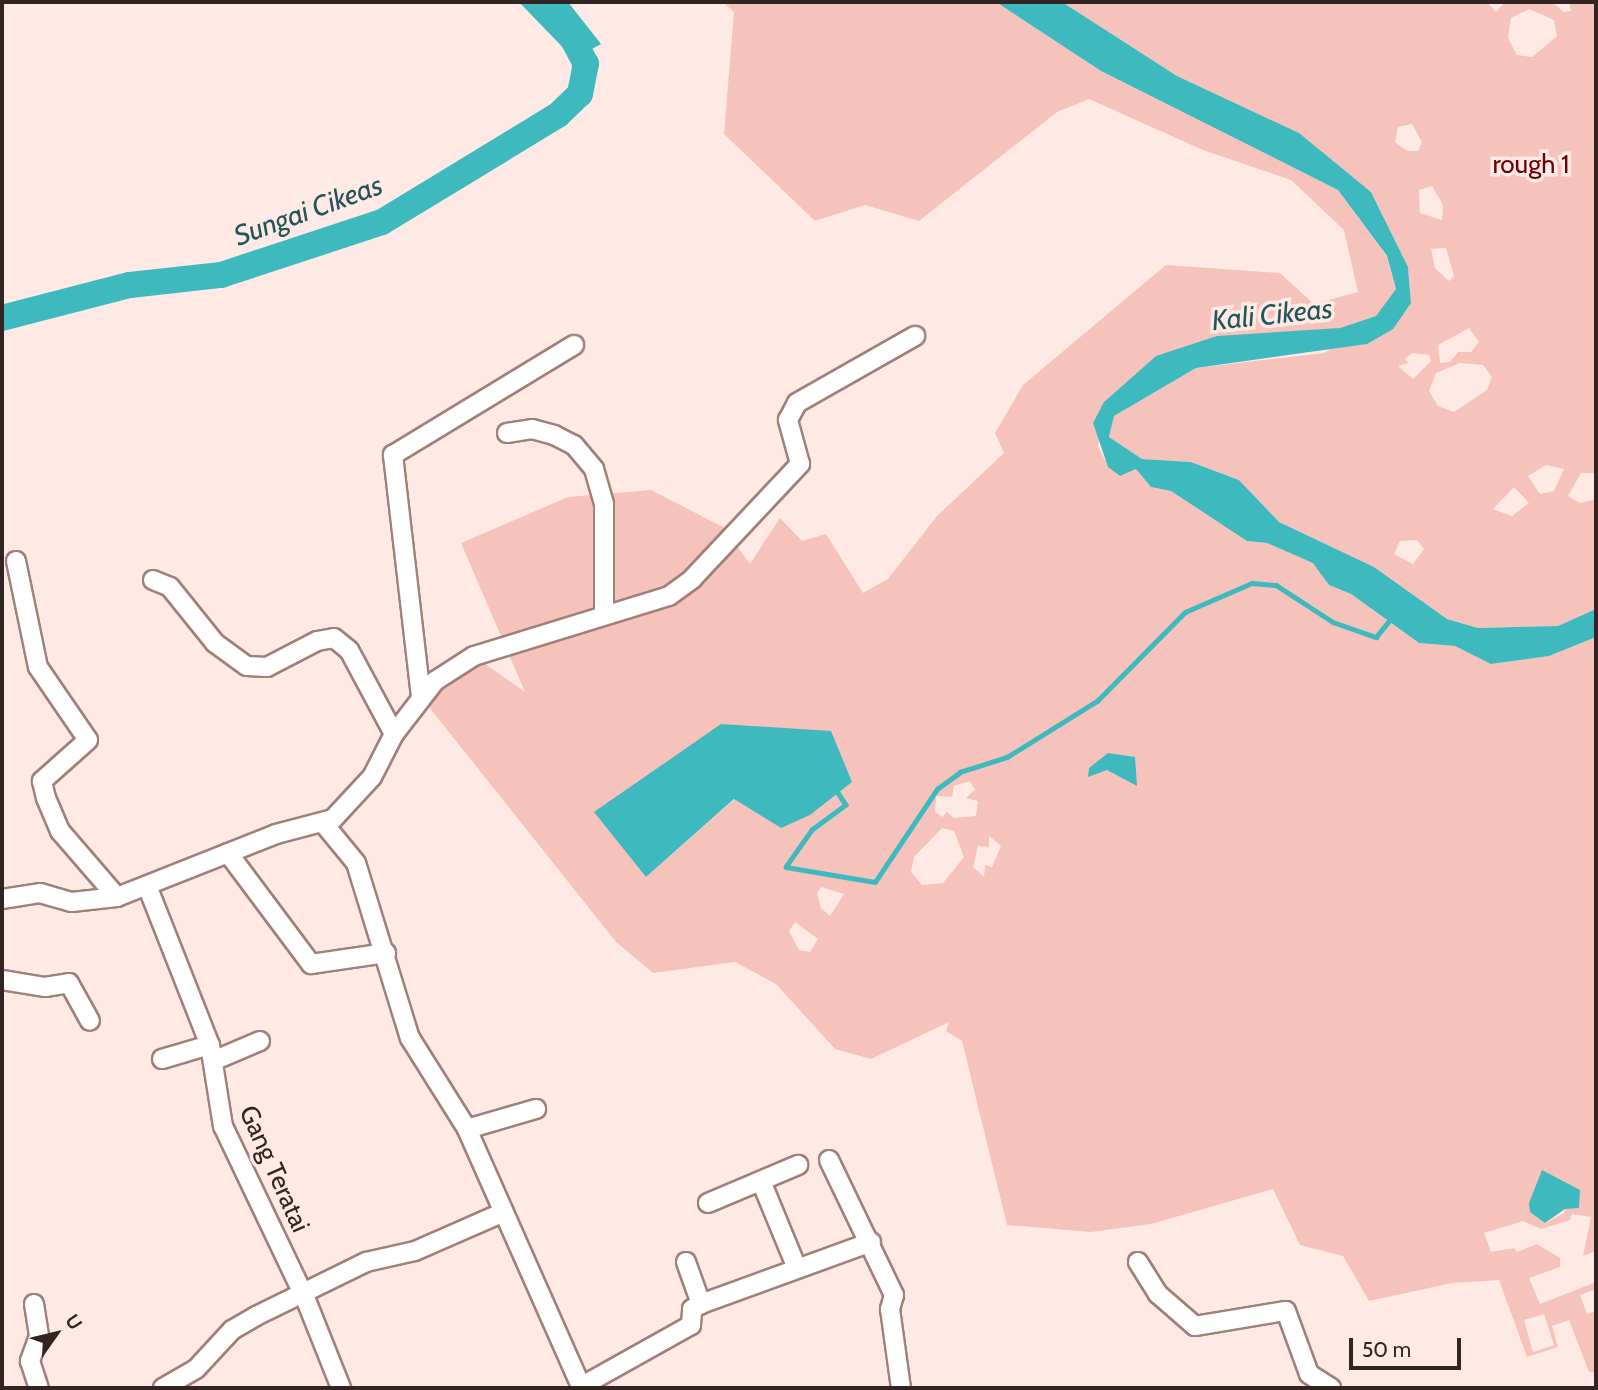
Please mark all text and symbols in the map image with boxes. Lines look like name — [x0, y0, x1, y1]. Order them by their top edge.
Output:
park label: rough 1 — [1492, 149, 1570, 181]
water label: Sungai Cikeas — [229, 168, 387, 252]
water label: Kali Cikeas — [1210, 291, 1334, 337]
street label: Gang Teratai — [232, 1101, 316, 1237]
north arrow — [21, 1299, 91, 1369]
text: U — [60, 1310, 87, 1334]
scale bar — [1353, 1324, 1465, 1368]
text: 50 m — [1362, 1337, 1411, 1362]

